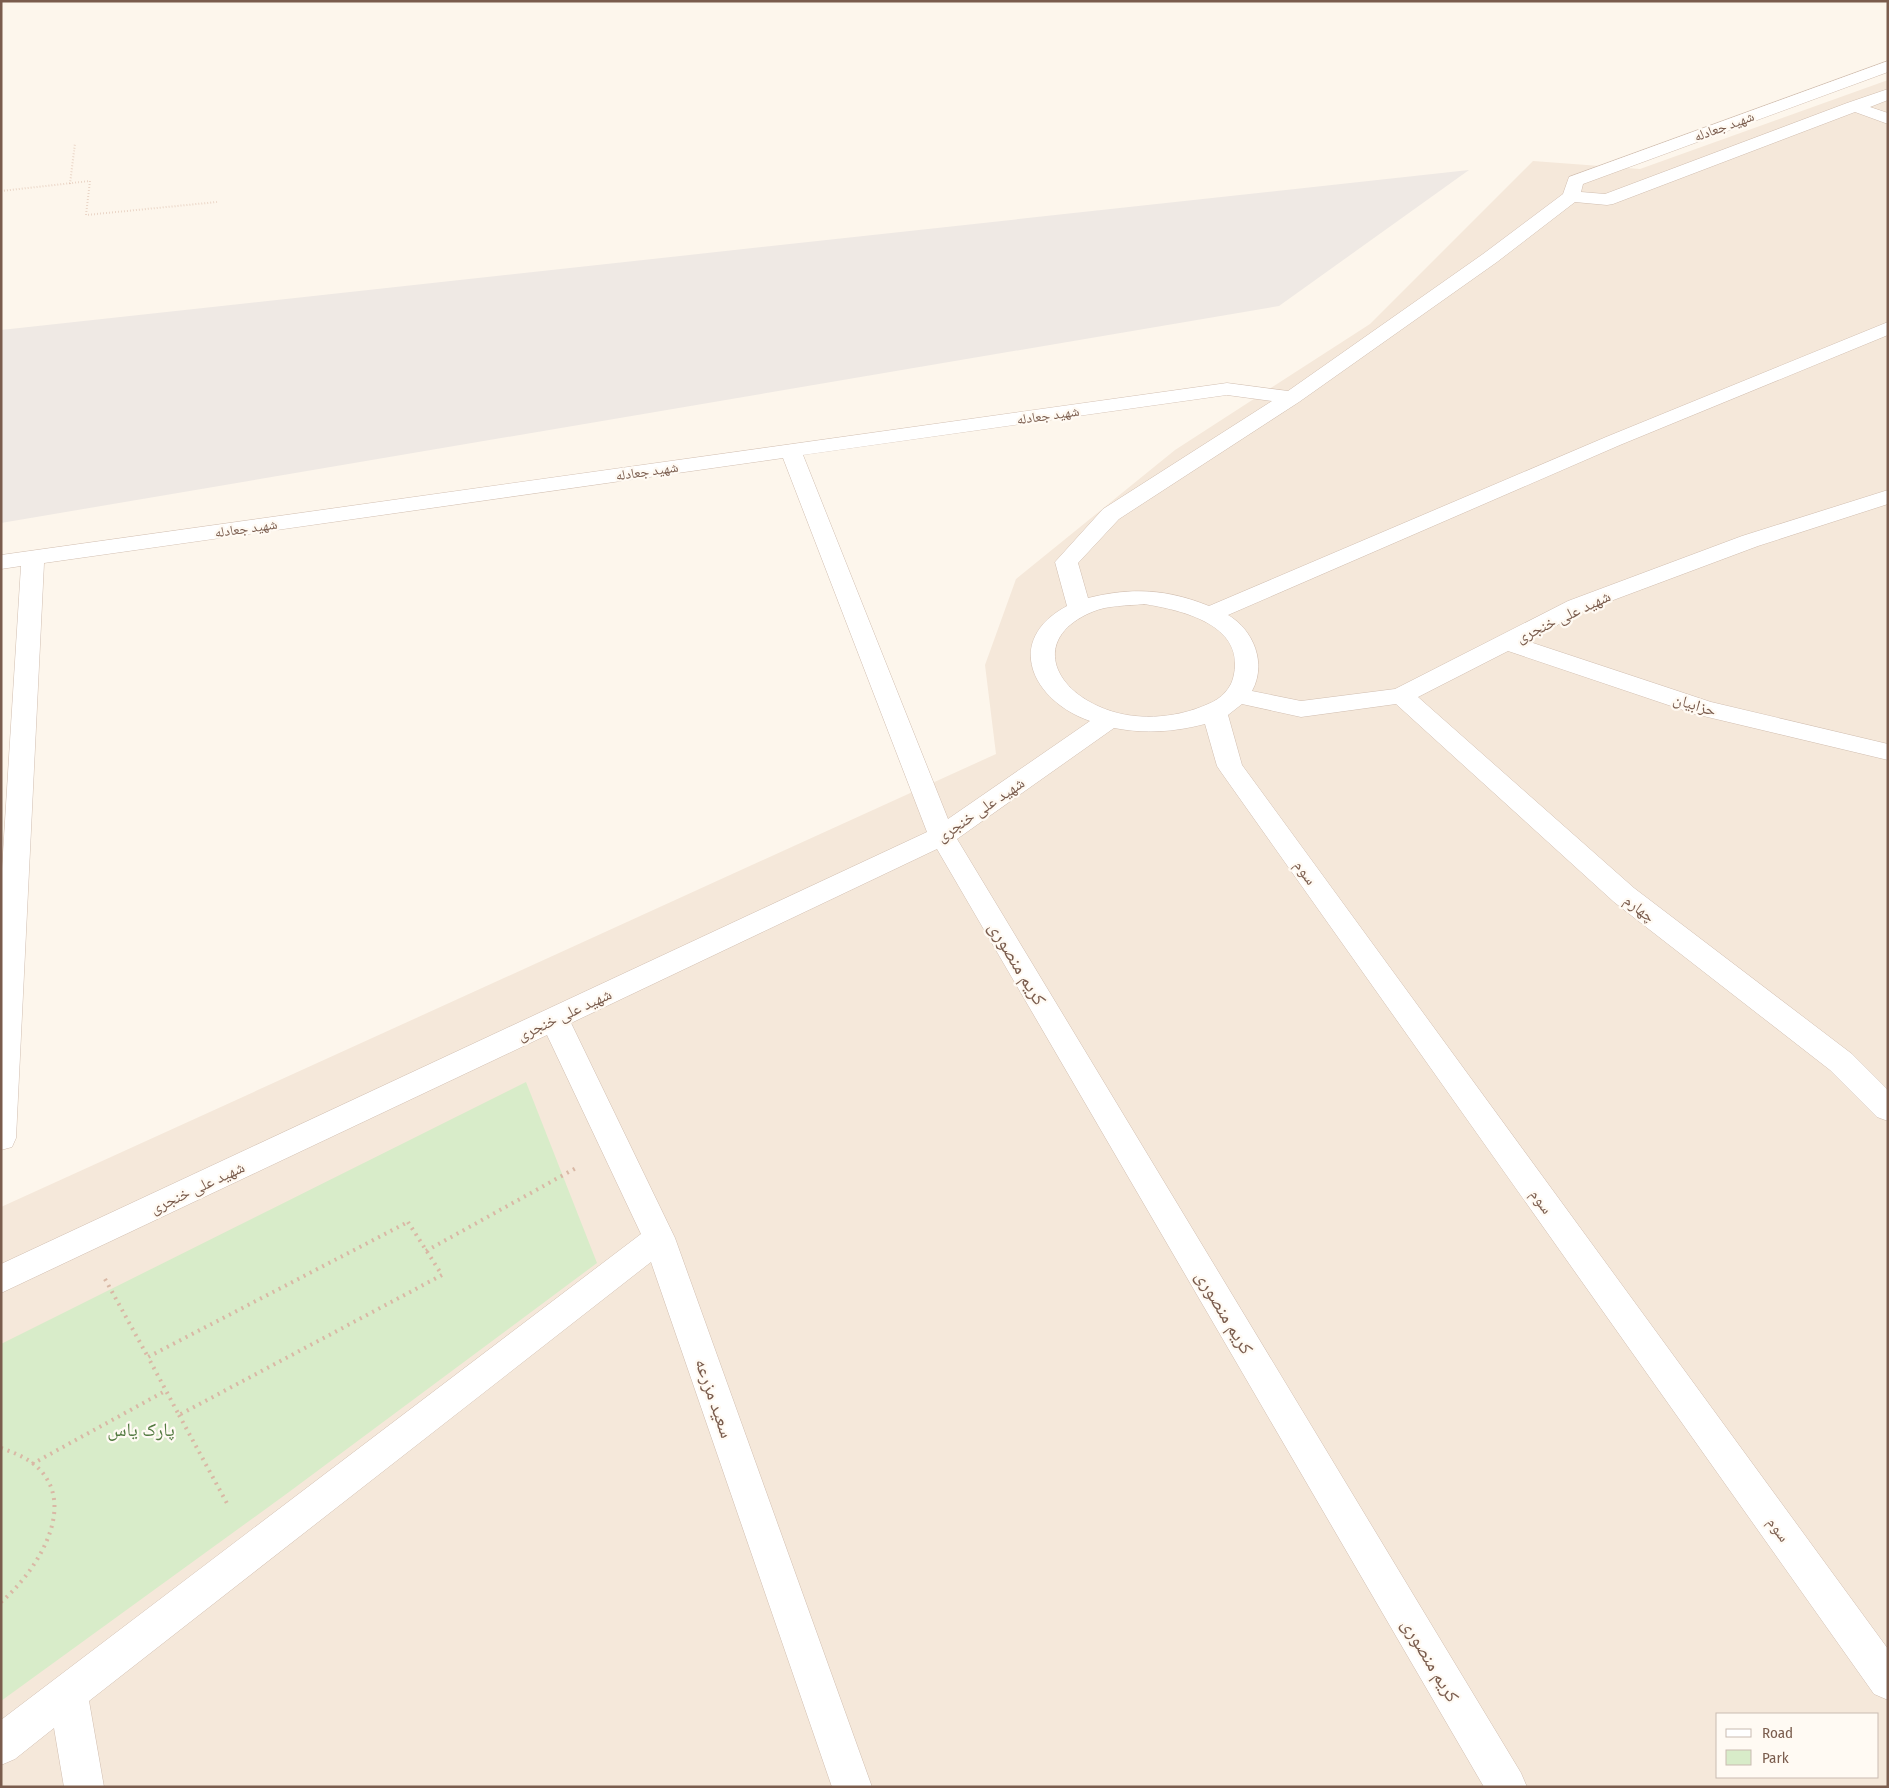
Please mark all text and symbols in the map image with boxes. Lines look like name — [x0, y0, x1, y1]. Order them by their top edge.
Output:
street label: شهید جعادله — [1692, 108, 1757, 145]
street label: شهید جعادله — [1016, 403, 1080, 428]
street label: شهید جعادله — [615, 459, 679, 484]
street label: شهید جعادله — [214, 516, 278, 541]
street label: شهید علی خنجری — [1513, 586, 1614, 648]
street label: حزابیان — [1671, 689, 1719, 721]
street label: شهید علی خنجری — [933, 773, 1029, 847]
street label: سوم — [1290, 856, 1321, 889]
street label: چهارم — [1620, 890, 1659, 927]
street label: کریم منصوری — [983, 917, 1052, 1010]
street label: شهید علی خنجری — [514, 984, 615, 1046]
street label: شهید علی خنجری — [147, 1157, 248, 1219]
street label: سوم — [1526, 1185, 1557, 1218]
street label: کریم منصوری — [1190, 1266, 1259, 1359]
street label: سعید مزرعه — [690, 1355, 739, 1441]
park label: پارک یاس — [107, 1418, 175, 1441]
street label: سوم — [1763, 1513, 1794, 1546]
street label: کریم منصوری — [1396, 1614, 1465, 1707]
legend — [1716, 1713, 1879, 1778]
text: Road — [1762, 1724, 1793, 1742]
text: Park — [1762, 1749, 1789, 1767]

